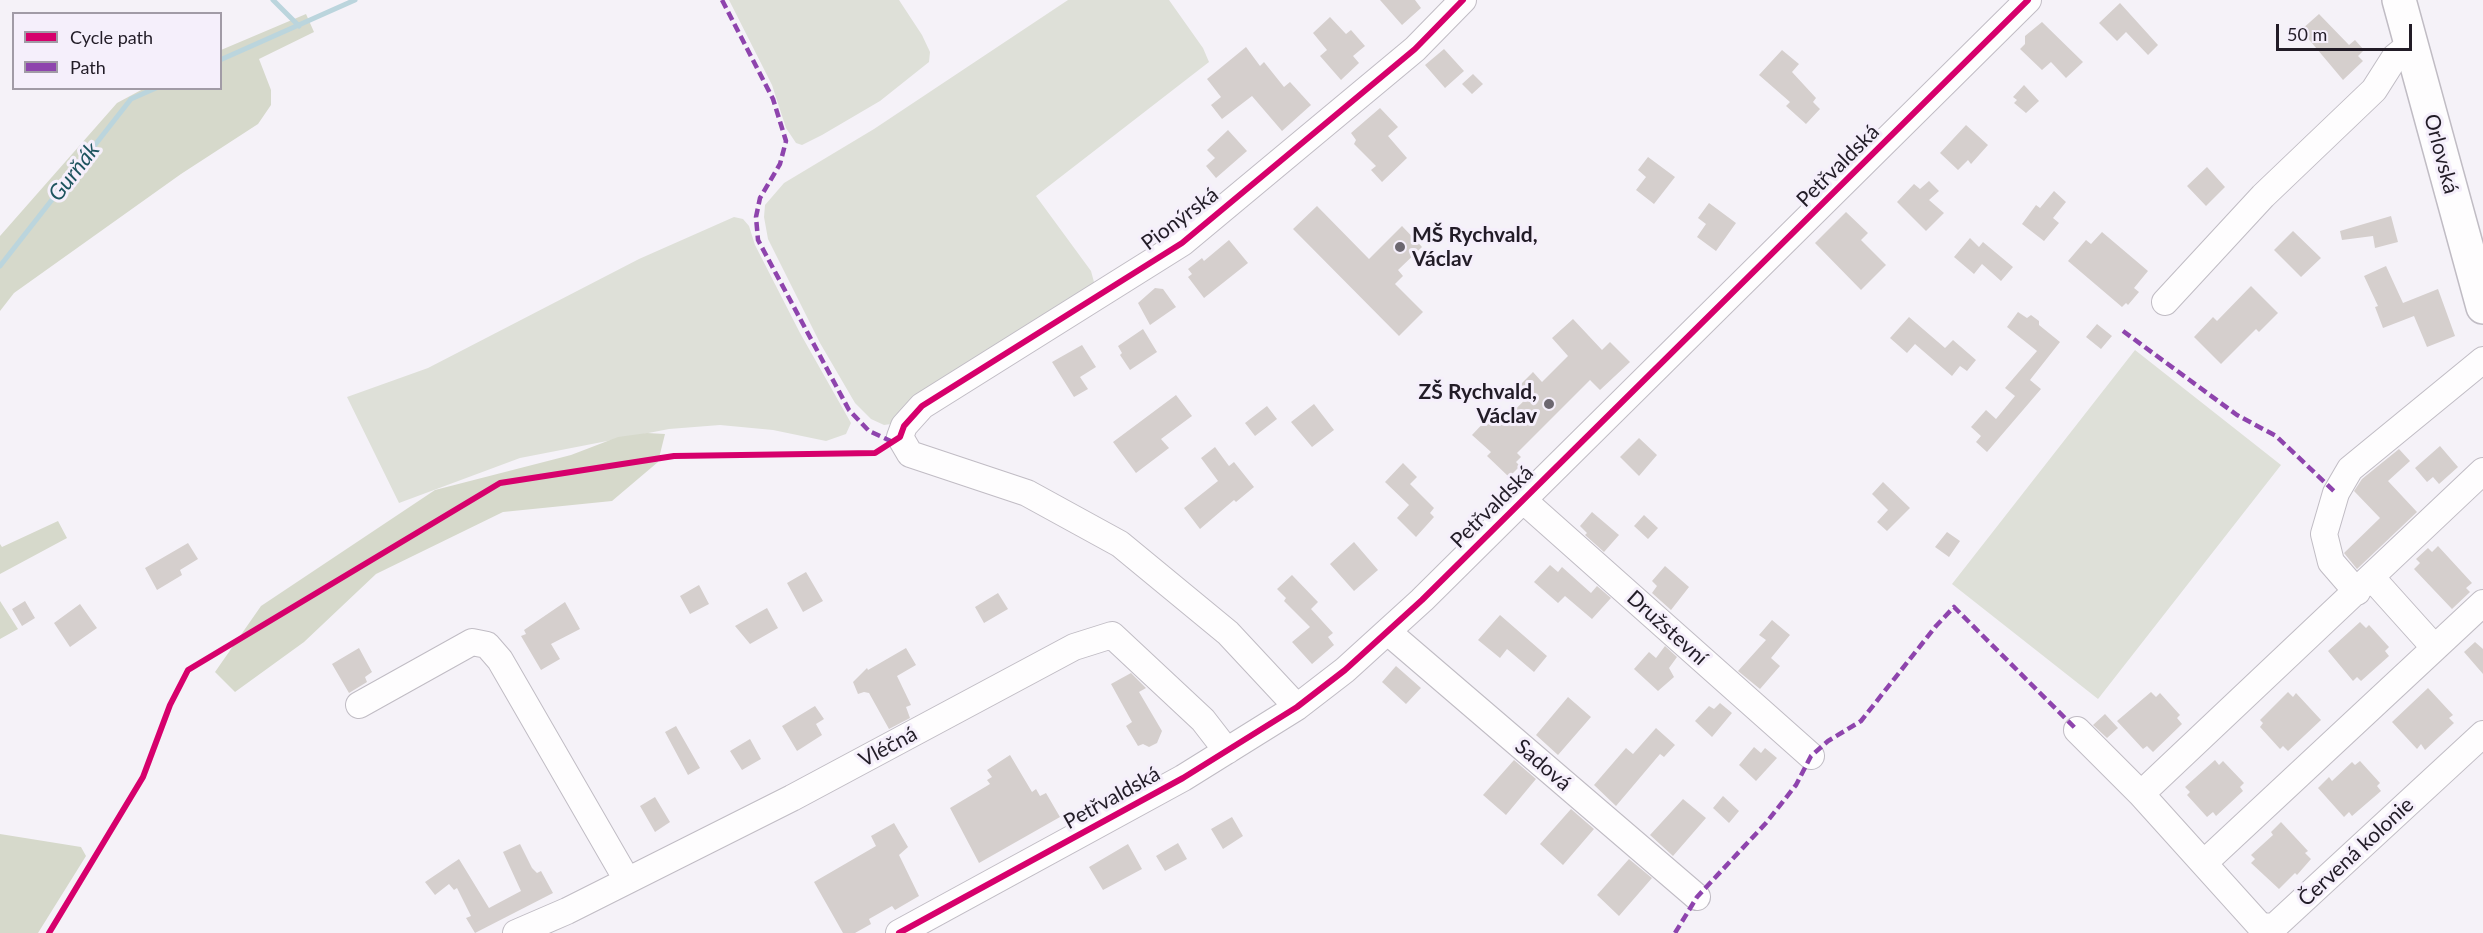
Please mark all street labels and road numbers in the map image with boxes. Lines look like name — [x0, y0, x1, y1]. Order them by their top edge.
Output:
street label: Orlovská — [2418, 111, 2464, 197]
street label: Petřvaldská — [1792, 120, 1884, 212]
street label: Pionýrská — [1137, 182, 1223, 256]
street label: Petřvaldská — [1446, 461, 1538, 553]
street label: Družstevní — [1622, 585, 1712, 671]
street label: Vléčná — [855, 721, 921, 773]
street label: Sadová — [1510, 734, 1576, 796]
street label: Petřvaldská — [1059, 761, 1165, 835]
street label: Červená kolonie — [2293, 792, 2419, 912]

